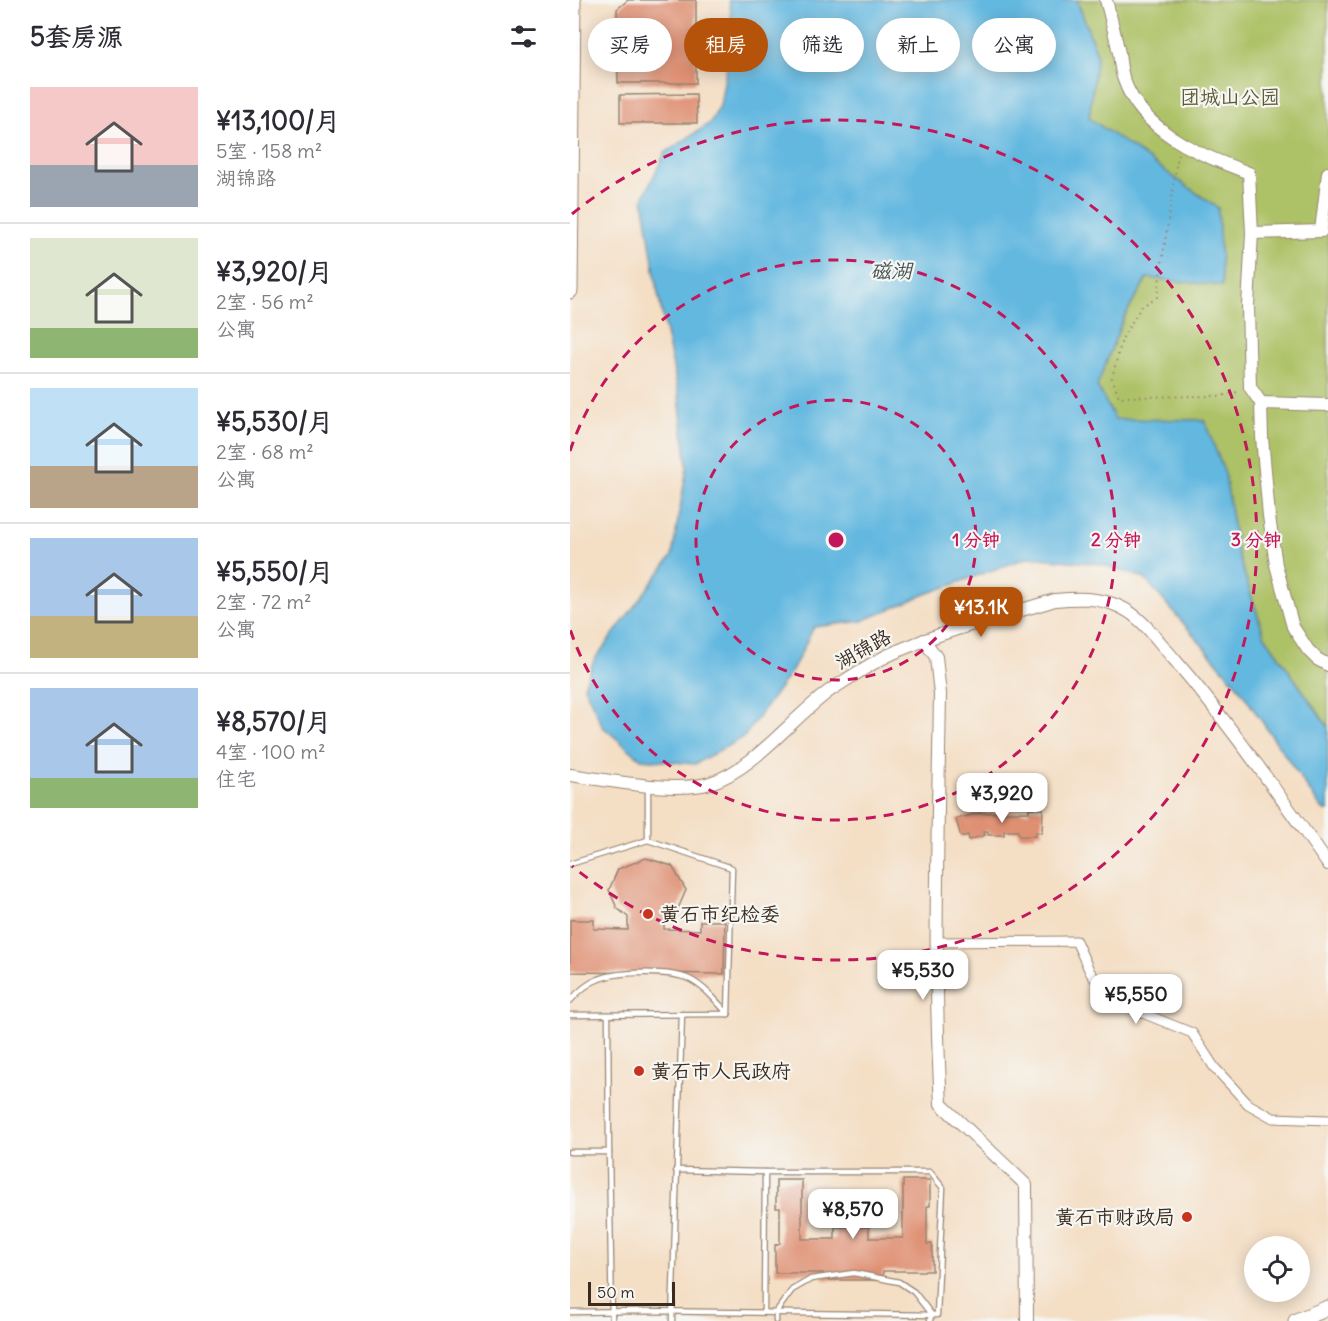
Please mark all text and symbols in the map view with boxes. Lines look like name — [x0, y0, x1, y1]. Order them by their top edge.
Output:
chip: 买房 — [588, 18, 672, 72]
chip: 租房 — [684, 18, 768, 72]
chip: 筛选 — [780, 18, 864, 72]
chip: 新上 — [876, 18, 960, 72]
chip: 公寓 — [972, 18, 1056, 72]
text: 5套房源 — [30, 20, 123, 53]
icon: filters — [507, 20, 540, 53]
park label: 团城山公园 — [1180, 84, 1280, 109]
text: ¥13,100/月 — [216, 104, 340, 137]
icon: home — [78, 111, 150, 183]
text: 5室 · 158 m² — [216, 138, 322, 163]
text: 湖锦路 — [216, 165, 276, 190]
text: ¥3,920/月 — [216, 255, 333, 288]
water label: 磁湖 — [870, 257, 914, 284]
icon: home — [78, 262, 150, 334]
text: 2室 · 56 m² — [216, 289, 314, 314]
text: 公寓 — [216, 316, 256, 341]
text: ¥5,530/月 — [216, 405, 334, 438]
icon: home — [78, 412, 150, 484]
text: 2室 · 68 m² — [216, 439, 314, 464]
text: 公寓 — [216, 466, 256, 491]
text: 1 分钟 — [952, 528, 1000, 551]
text: 2 分钟 — [1091, 528, 1141, 551]
text: 3 分钟 — [1231, 528, 1281, 551]
centre of rings — [826, 530, 846, 550]
text: ¥5,550/月 — [216, 555, 334, 588]
icon: home — [78, 562, 150, 634]
pin: ¥13.1K — [932, 587, 1030, 638]
text: 2室 · 72 m² — [216, 589, 311, 614]
text: ¥13.1K — [954, 594, 1008, 619]
text: 公寓 — [216, 616, 256, 641]
street label: 湖锦路 — [830, 623, 896, 674]
text: ¥8,570/月 — [216, 705, 332, 738]
icon: home — [78, 712, 150, 784]
text: 4室 · 100 m² — [216, 739, 326, 764]
text: 住宅 — [216, 766, 256, 791]
pin: ¥3,920 — [953, 773, 1051, 824]
text: ¥3,920 — [971, 780, 1033, 805]
place label: 黄石市纪检委 — [660, 901, 780, 926]
marker: 黄石市纪检委 — [641, 907, 655, 921]
pin: ¥5,530 — [874, 950, 972, 1001]
text: ¥5,530 — [891, 957, 955, 982]
pin: ¥5,550 — [1087, 974, 1185, 1025]
text: ¥5,550 — [1104, 981, 1168, 1006]
place label: 黄石市人民政府 — [651, 1058, 791, 1083]
marker: 黄石市人民政府 — [632, 1064, 646, 1078]
pin: ¥8,570 — [804, 1189, 902, 1240]
text: ¥8,570 — [822, 1196, 884, 1221]
place label: 黄石市财政局 — [1055, 1204, 1175, 1229]
marker: 黄石市财政局 — [1180, 1210, 1194, 1224]
map controls — [1244, 1236, 1310, 1302]
button: locate — [1244, 1236, 1310, 1302]
scale bar — [588, 1279, 675, 1306]
text: 50 m — [597, 1282, 635, 1302]

